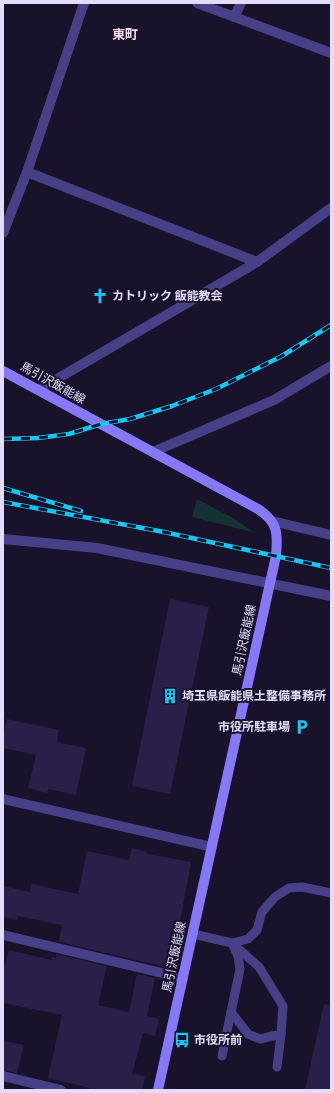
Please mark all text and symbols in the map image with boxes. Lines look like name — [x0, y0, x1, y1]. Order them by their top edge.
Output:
district label: 東町 — [112, 25, 138, 43]
church icon: カトリック 飯能教会 — [91, 287, 109, 305]
place label: カトリック 飯能教会 — [112, 287, 222, 304]
street label: 馬引沢飯能線 — [18, 358, 89, 407]
street label: 馬引沢飯能線 — [228, 603, 259, 677]
building icon: 埼玉県飯能県土整備事務所 — [161, 687, 179, 705]
place label: 埼玉県飯能県土整備事務所 — [182, 687, 326, 704]
place label: 市役所駐車場 — [218, 718, 290, 735]
parking icon: 市役所駐車場 — [293, 718, 311, 736]
street label: 馬引沢飯能線 — [158, 920, 189, 994]
bus stop icon: 市役所前 — [173, 1031, 191, 1049]
place label: 市役所前 — [194, 1031, 242, 1048]

